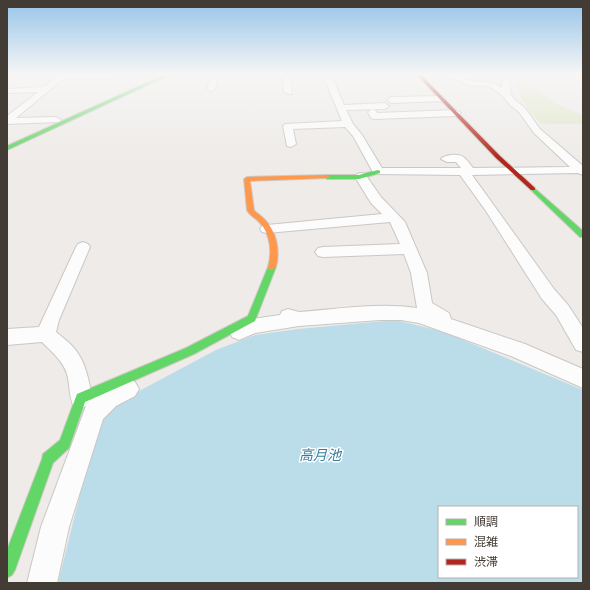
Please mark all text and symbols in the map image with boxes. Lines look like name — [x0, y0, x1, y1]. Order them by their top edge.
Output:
water label: 高月池 — [299, 447, 343, 464]
legend — [438, 506, 578, 578]
text: 順調 — [474, 515, 498, 529]
text: 混雑 — [474, 535, 498, 549]
text: 渋滞 — [474, 555, 498, 569]

